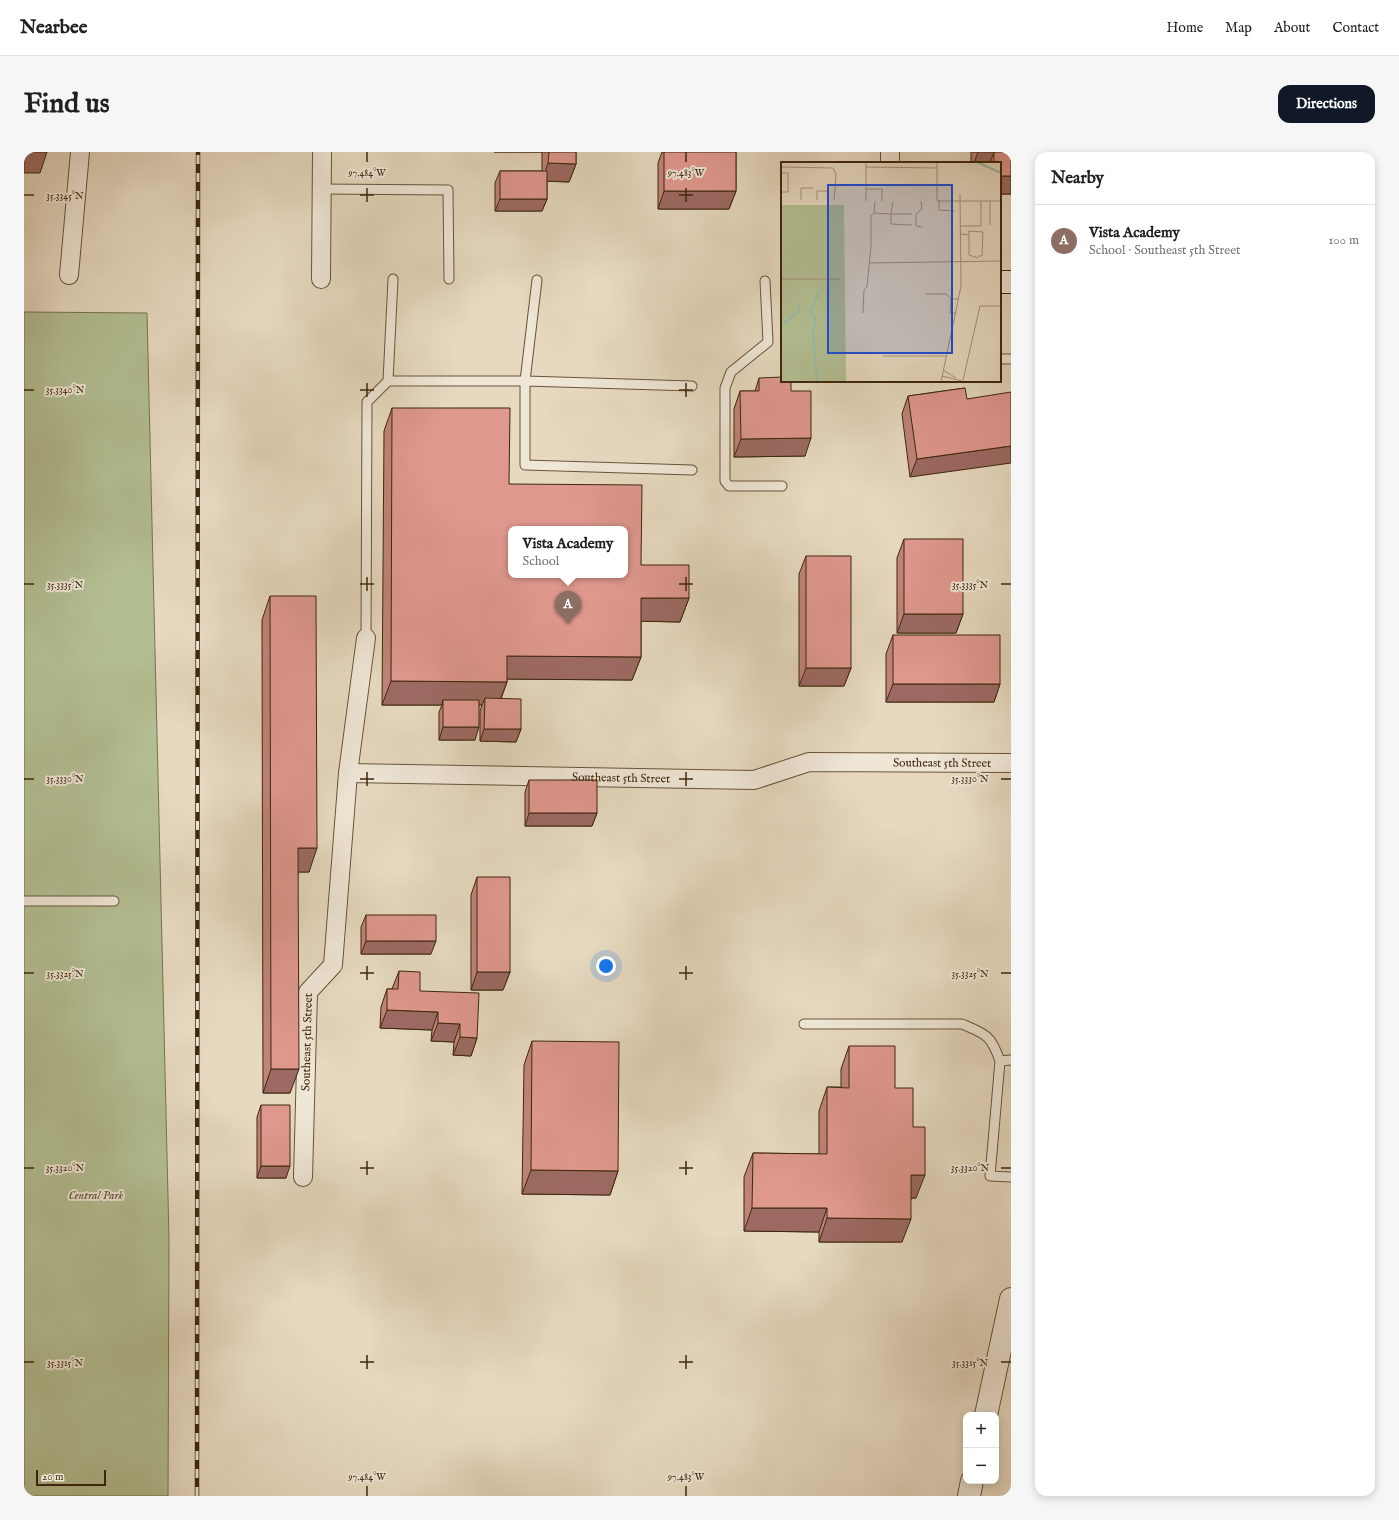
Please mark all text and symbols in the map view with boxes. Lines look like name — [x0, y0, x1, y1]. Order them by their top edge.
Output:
text: Nearbee — [20, 16, 87, 40]
text: Home — [1167, 19, 1203, 37]
text: Map — [1225, 19, 1252, 37]
text: About — [1274, 19, 1310, 37]
text: Contact — [1332, 19, 1379, 37]
button: Directions — [1278, 85, 1375, 123]
text: Find us — [24, 87, 110, 122]
inset map — [781, 162, 1001, 382]
text: 97.484°W — [347, 167, 386, 180]
text: 97.483°W — [667, 167, 705, 180]
text: Nearby — [1051, 168, 1104, 189]
text: 35.3345°N — [46, 190, 84, 203]
text: Vista Academy — [1089, 223, 1180, 242]
text: A — [1060, 232, 1068, 249]
text: 100 m — [1329, 232, 1359, 249]
text: School · Southeast 5th Street — [1089, 242, 1241, 259]
text: 35.3340°N — [46, 384, 85, 397]
popup — [508, 526, 628, 578]
text: Vista Academy — [523, 534, 613, 553]
text: School — [523, 553, 559, 570]
text: 35.3335°N — [47, 579, 83, 592]
text: 35.3335°N — [952, 579, 988, 592]
pin: A — [555, 591, 581, 624]
street label: Southeast 5th Street — [893, 755, 991, 771]
street label: Southeast 5th Street — [572, 770, 670, 787]
text: 35.3330°N — [46, 773, 84, 786]
text: 35.3330°N — [951, 773, 989, 786]
your location — [596, 956, 616, 976]
text: 35.3325°N — [46, 968, 84, 981]
text: 35.3325°N — [951, 968, 989, 981]
street label: Southeast 5th Street — [298, 993, 316, 1091]
text: 35.3320°N — [46, 1162, 85, 1175]
text: 35.3320°N — [951, 1162, 990, 1175]
park label: Central Park — [69, 1188, 124, 1203]
text: 35.3315°N — [47, 1357, 83, 1370]
text: 35.3315°N — [952, 1357, 988, 1370]
map controls — [963, 1412, 999, 1484]
button: + — [963, 1412, 999, 1448]
button: − — [963, 1448, 999, 1484]
scale bar — [36, 1468, 106, 1487]
text: 20 m — [42, 1470, 63, 1484]
text: 97.484°W — [347, 1471, 386, 1484]
text: 97.483°W — [667, 1471, 705, 1484]

